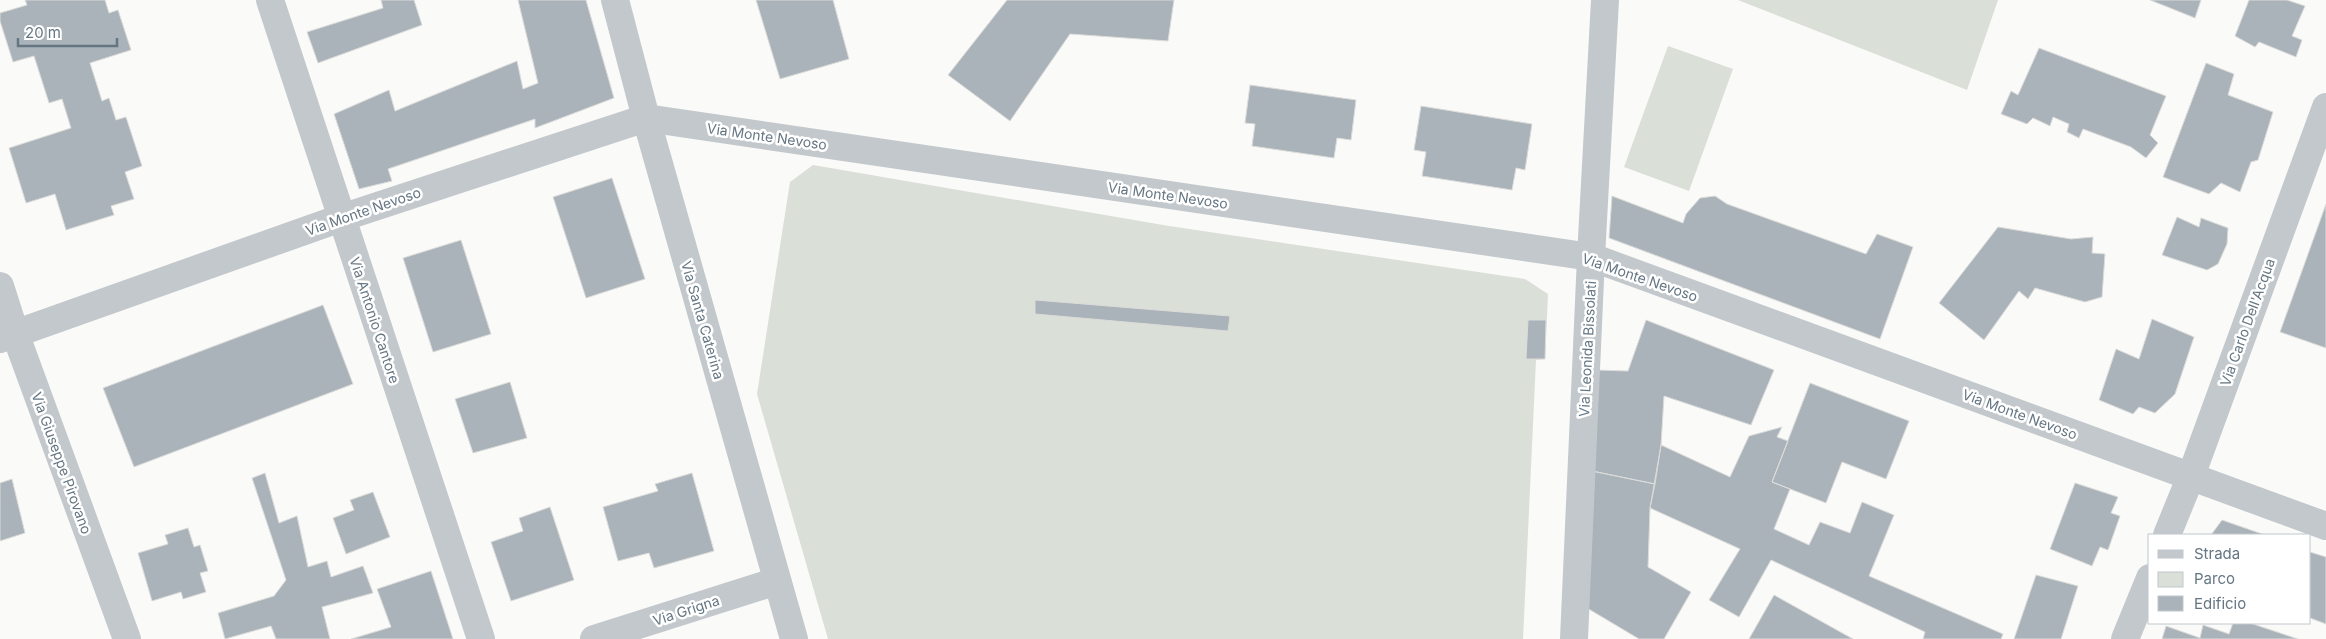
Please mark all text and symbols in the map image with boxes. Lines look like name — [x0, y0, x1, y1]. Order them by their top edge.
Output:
scale bar — [18, 15, 116, 47]
text: 20 m — [25, 23, 61, 42]
street label: Via Monte Nevoso — [706, 119, 828, 153]
street label: Via Monte Nevoso — [1107, 178, 1229, 212]
street label: Via Monte Nevoso — [303, 183, 423, 239]
street label: Via Monte Nevoso — [1580, 249, 1700, 305]
street label: Via Antonio Cantore — [347, 255, 403, 385]
street label: Via Carlo Dell'Acqua — [2216, 256, 2278, 388]
street label: Via Santa Caterina — [678, 259, 728, 381]
street label: Via Leonida Bissolati — [1575, 280, 1599, 418]
street label: Via Monte Nevoso — [1960, 385, 2080, 443]
street label: Via Giuseppe Pirovano — [28, 390, 96, 536]
legend — [2148, 534, 2311, 624]
text: Strada — [2194, 544, 2240, 563]
text: Parco — [2194, 569, 2235, 588]
street label: Via Grigna — [651, 591, 721, 629]
text: Edificio — [2194, 594, 2246, 613]

